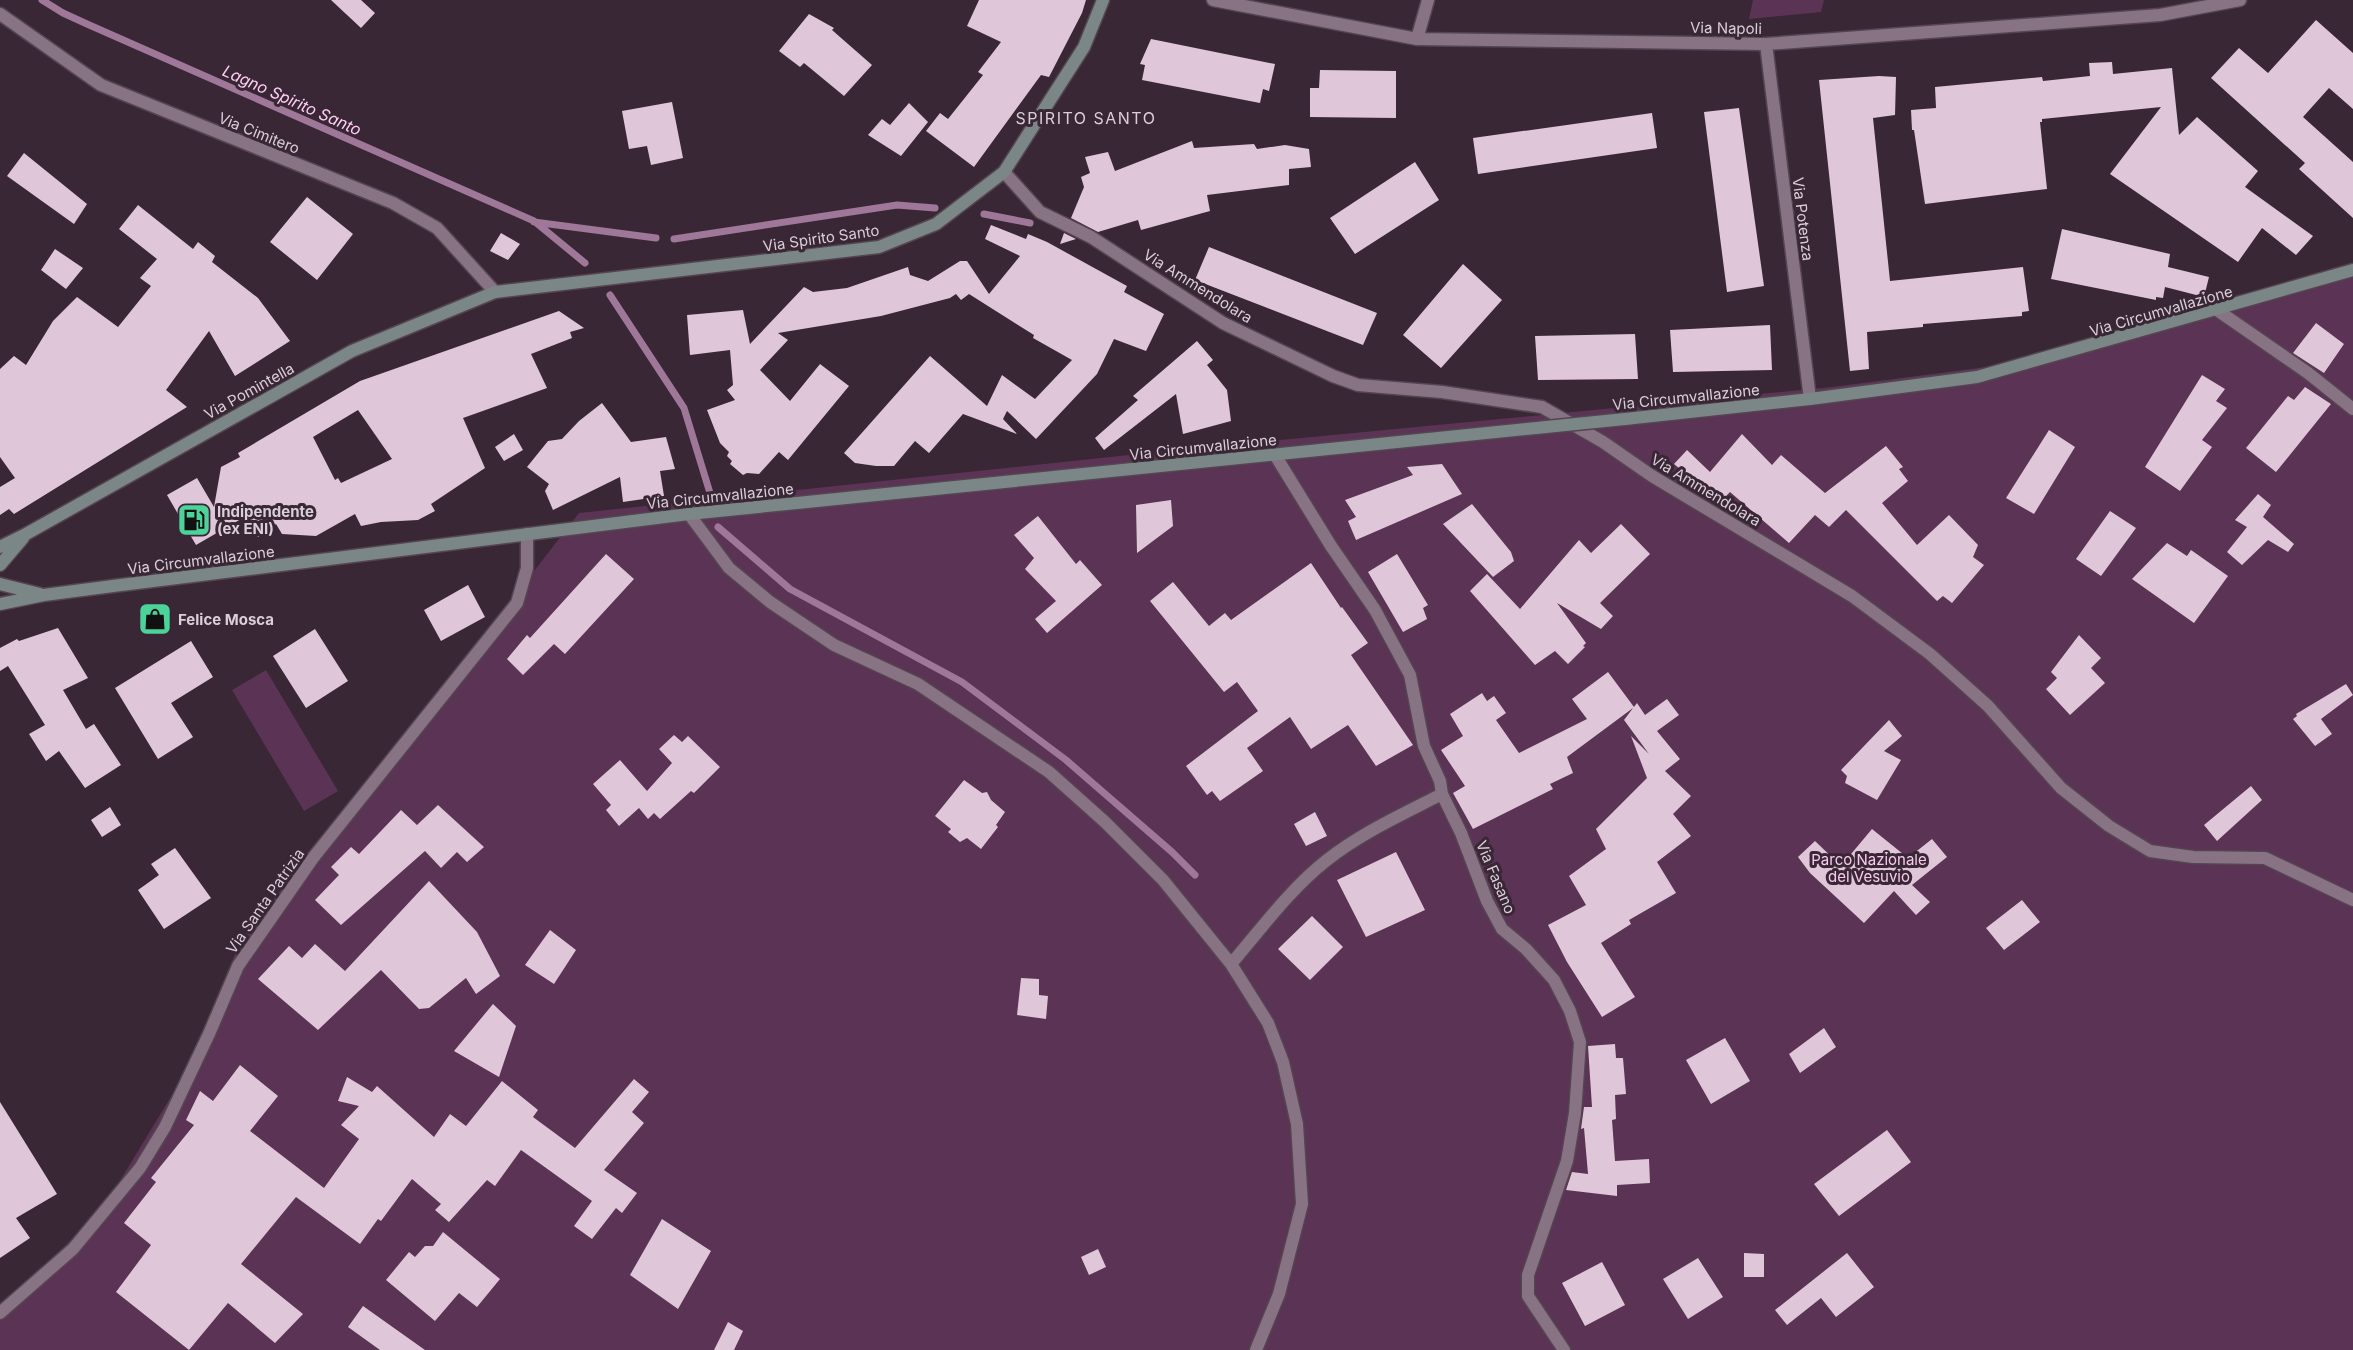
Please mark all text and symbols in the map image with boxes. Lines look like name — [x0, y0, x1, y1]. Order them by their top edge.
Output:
street label: Via Napoli — [1690, 18, 1762, 38]
water label: Lagno Spirito Santo — [220, 60, 364, 140]
street label: Via Cimitero — [216, 108, 302, 158]
district label: SPIRITO SANTO — [1016, 108, 1156, 128]
street label: Via Potenza — [1788, 176, 1818, 262]
street label: Via Spirito Santo — [762, 220, 880, 256]
street label: Via Ammendolara — [1140, 245, 1256, 327]
street label: Via Circumvallazione — [2087, 281, 2235, 341]
street label: Via Pomintella — [201, 358, 297, 424]
street label: Via Circumvallazione — [1611, 380, 1761, 414]
street label: Via Circumvallazione — [1128, 430, 1278, 464]
street label: Via Ammendolara — [1647, 450, 1765, 530]
street label: Via Circumvallazione — [645, 479, 795, 513]
fuel station icon: Indipendente (ex ENI) — [176, 502, 212, 538]
place label: Indipendente (ex ENI) — [217, 502, 314, 538]
street label: Via Circumvallazione — [126, 542, 276, 578]
shop icon: Felice Mosca — [137, 601, 173, 637]
place label: Felice Mosca — [178, 610, 274, 629]
street label: Via Fasano — [1472, 838, 1520, 916]
street label: Via Santa Patrizia — [222, 845, 308, 957]
park label: Parco Nazionale del Vesuvio — [1811, 850, 1927, 886]

